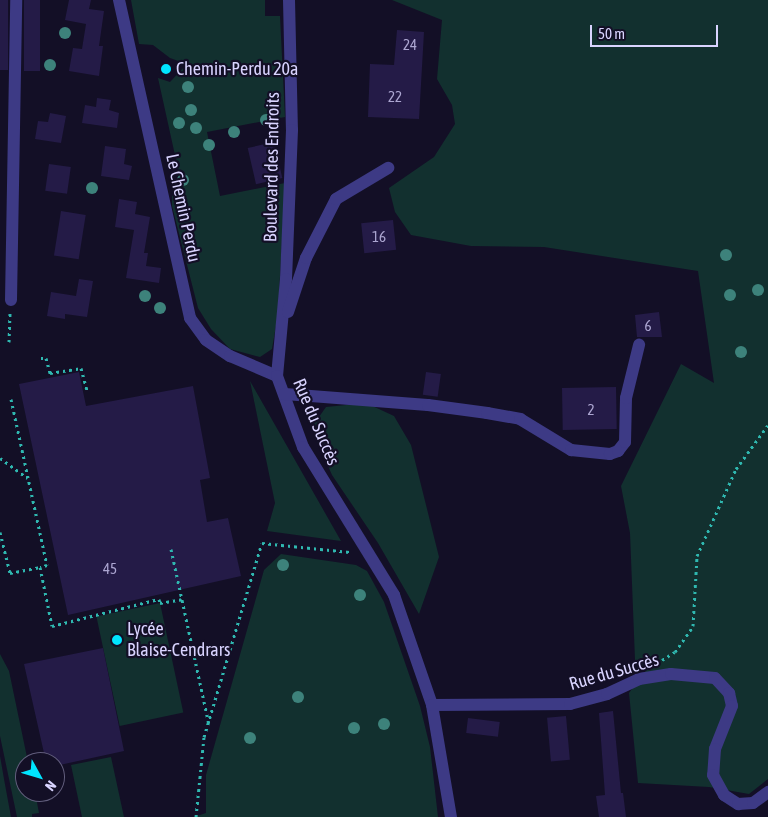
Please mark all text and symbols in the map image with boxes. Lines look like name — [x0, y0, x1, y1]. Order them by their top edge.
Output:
scale bar — [593, 15, 720, 47]
text: 50 m — [598, 25, 625, 42]
house number: 24 — [403, 36, 417, 54]
place label: Chemin-Perdu 20a — [176, 58, 298, 80]
marker: Chemin-Perdu 20a — [160, 63, 172, 75]
house number: 22 — [388, 88, 402, 106]
street label: Boulevard des Endroits — [260, 92, 284, 242]
street label: Le Chemin Perdu — [161, 152, 205, 264]
house number: 16 — [372, 228, 386, 246]
house number: 6 — [644, 317, 652, 335]
street label: Rue du Succès — [288, 375, 344, 469]
house number: 2 — [587, 401, 595, 419]
house number: 45 — [103, 560, 117, 578]
place label: Lycée Blaise-Cendrars — [127, 619, 230, 662]
marker: Lycée Blaise-Cendrars — [111, 634, 123, 646]
street label: Rue du Succès — [567, 649, 661, 695]
north arrow — [15, 752, 65, 802]
text: N — [42, 778, 60, 794]

